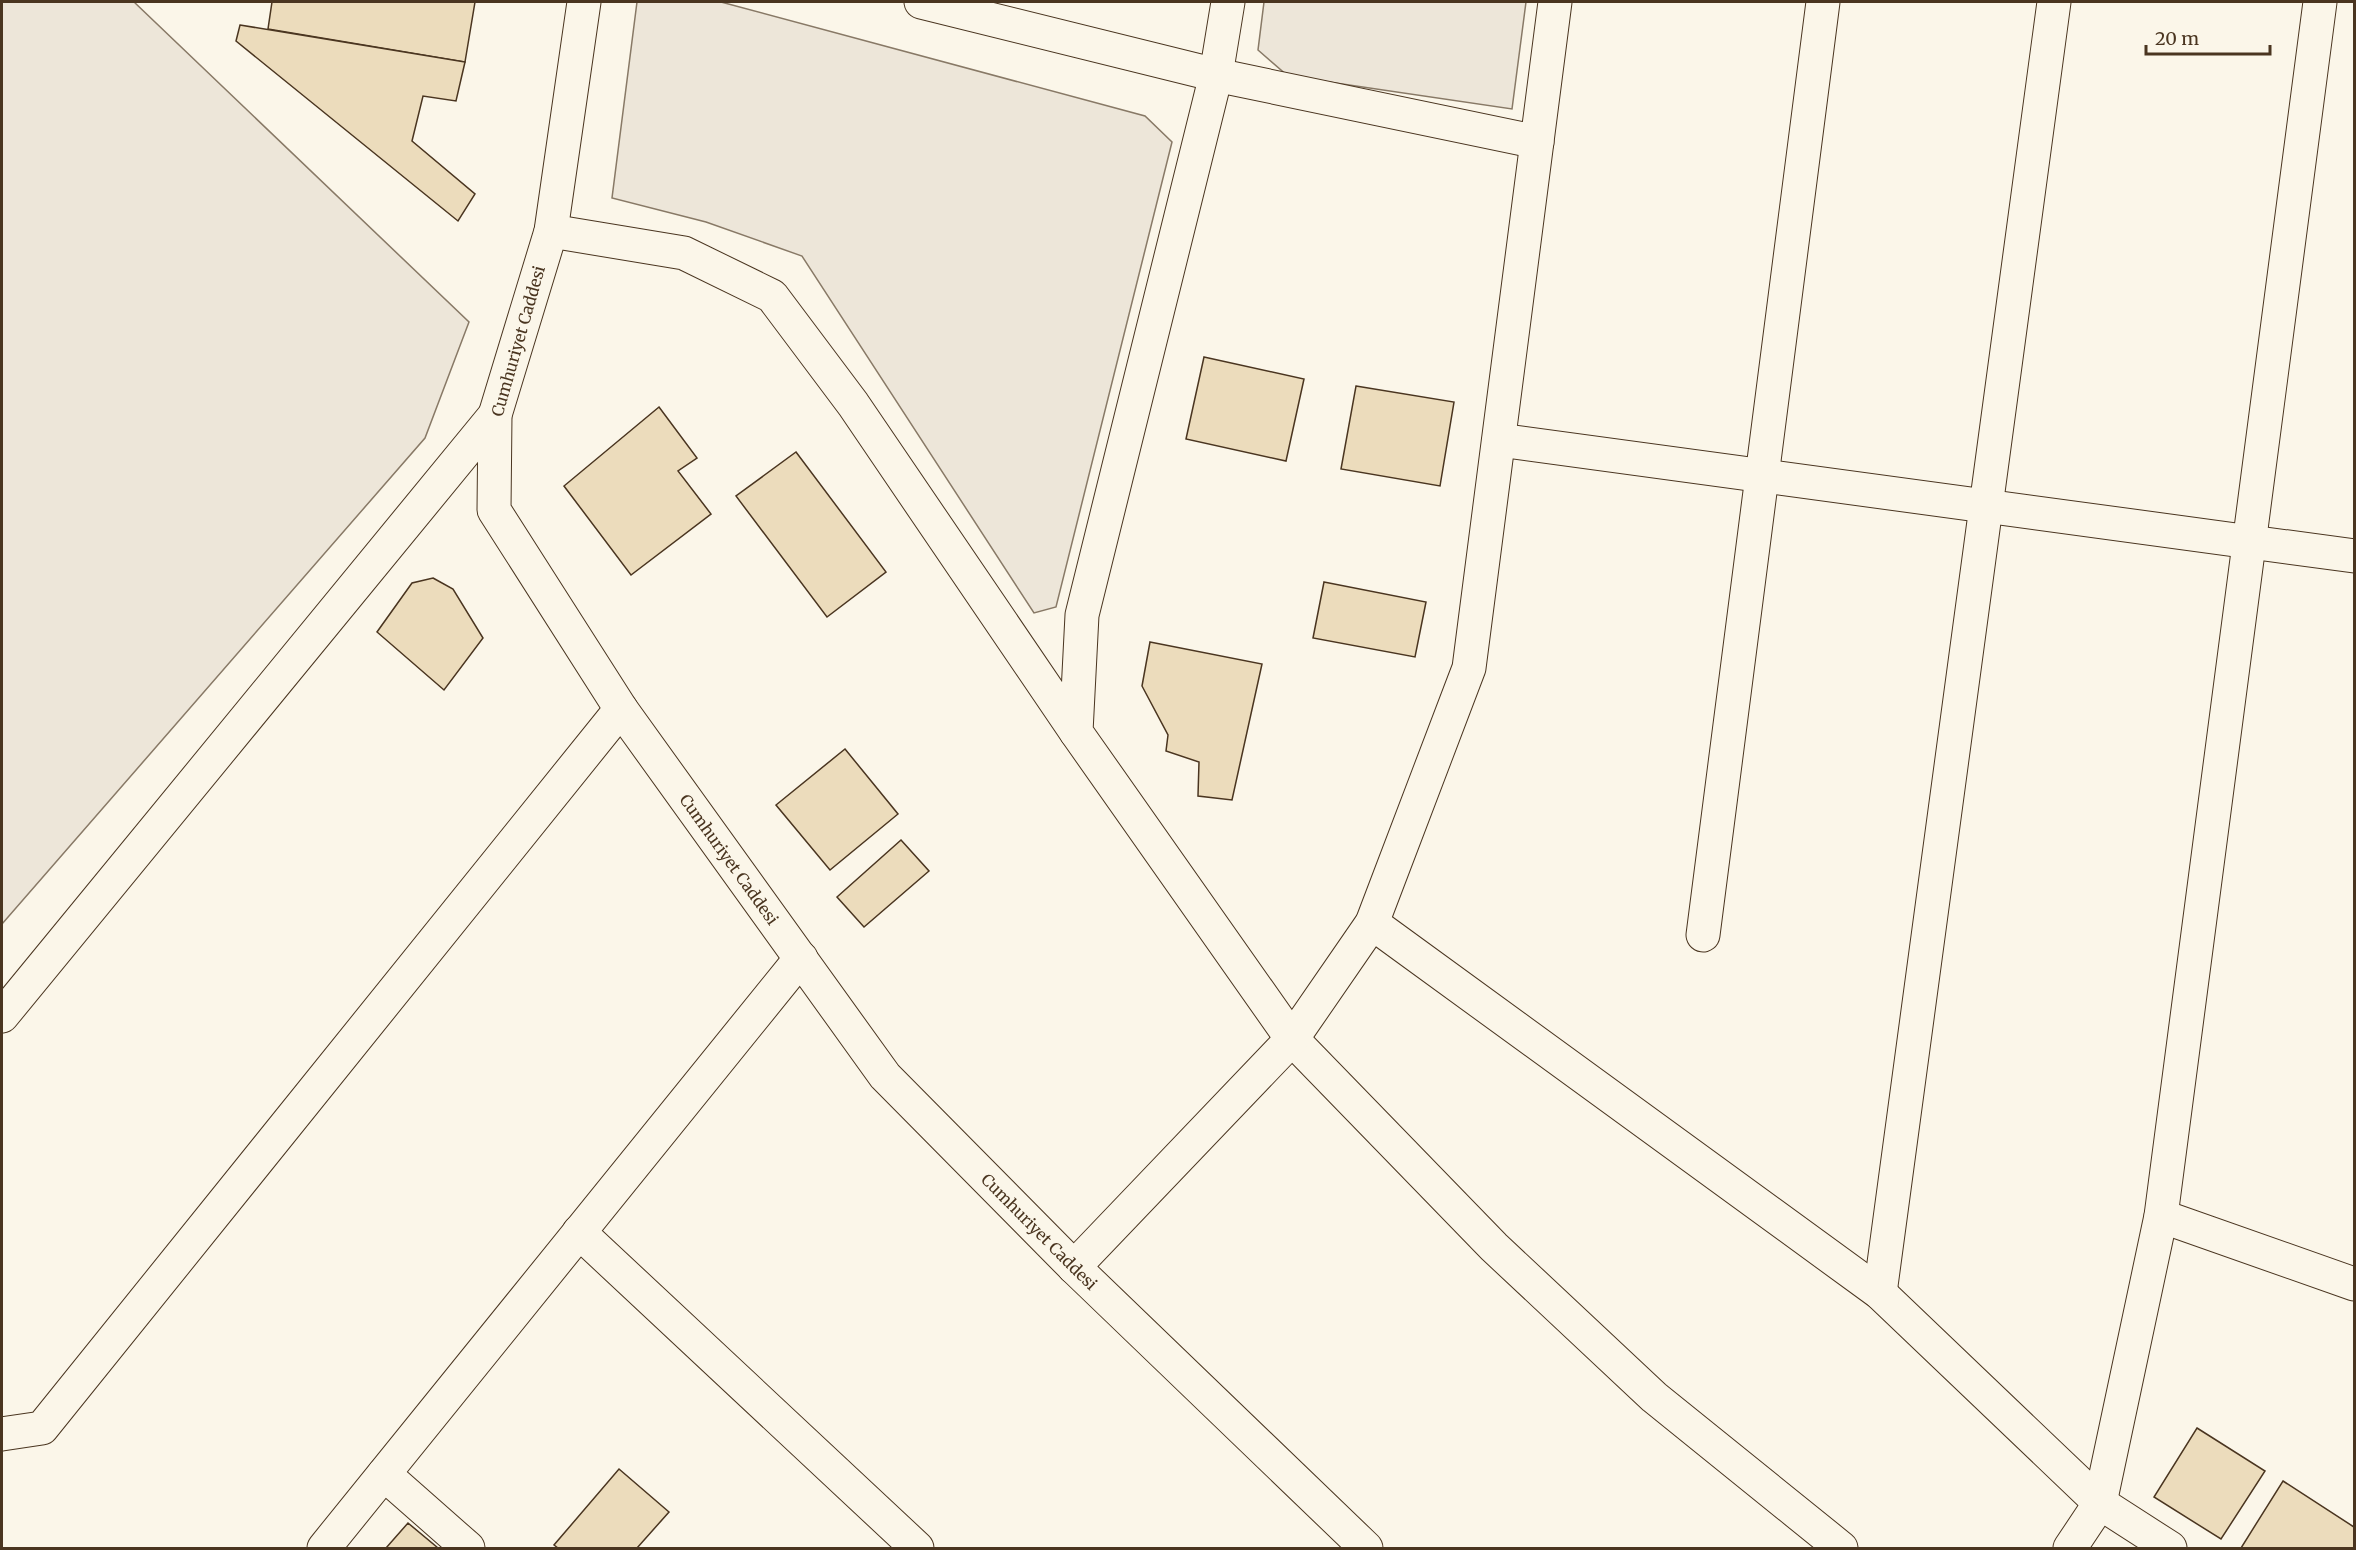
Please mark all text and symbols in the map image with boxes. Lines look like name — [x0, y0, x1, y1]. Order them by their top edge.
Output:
scale bar — [2146, 18, 2270, 56]
text: 20 m — [2155, 27, 2199, 50]
street label: Cumhuriyet Caddesi — [487, 263, 549, 419]
street label: Cumhuriyet Caddesi — [675, 790, 783, 929]
street label: Cumhuriyet Caddesi — [977, 1169, 1101, 1294]

